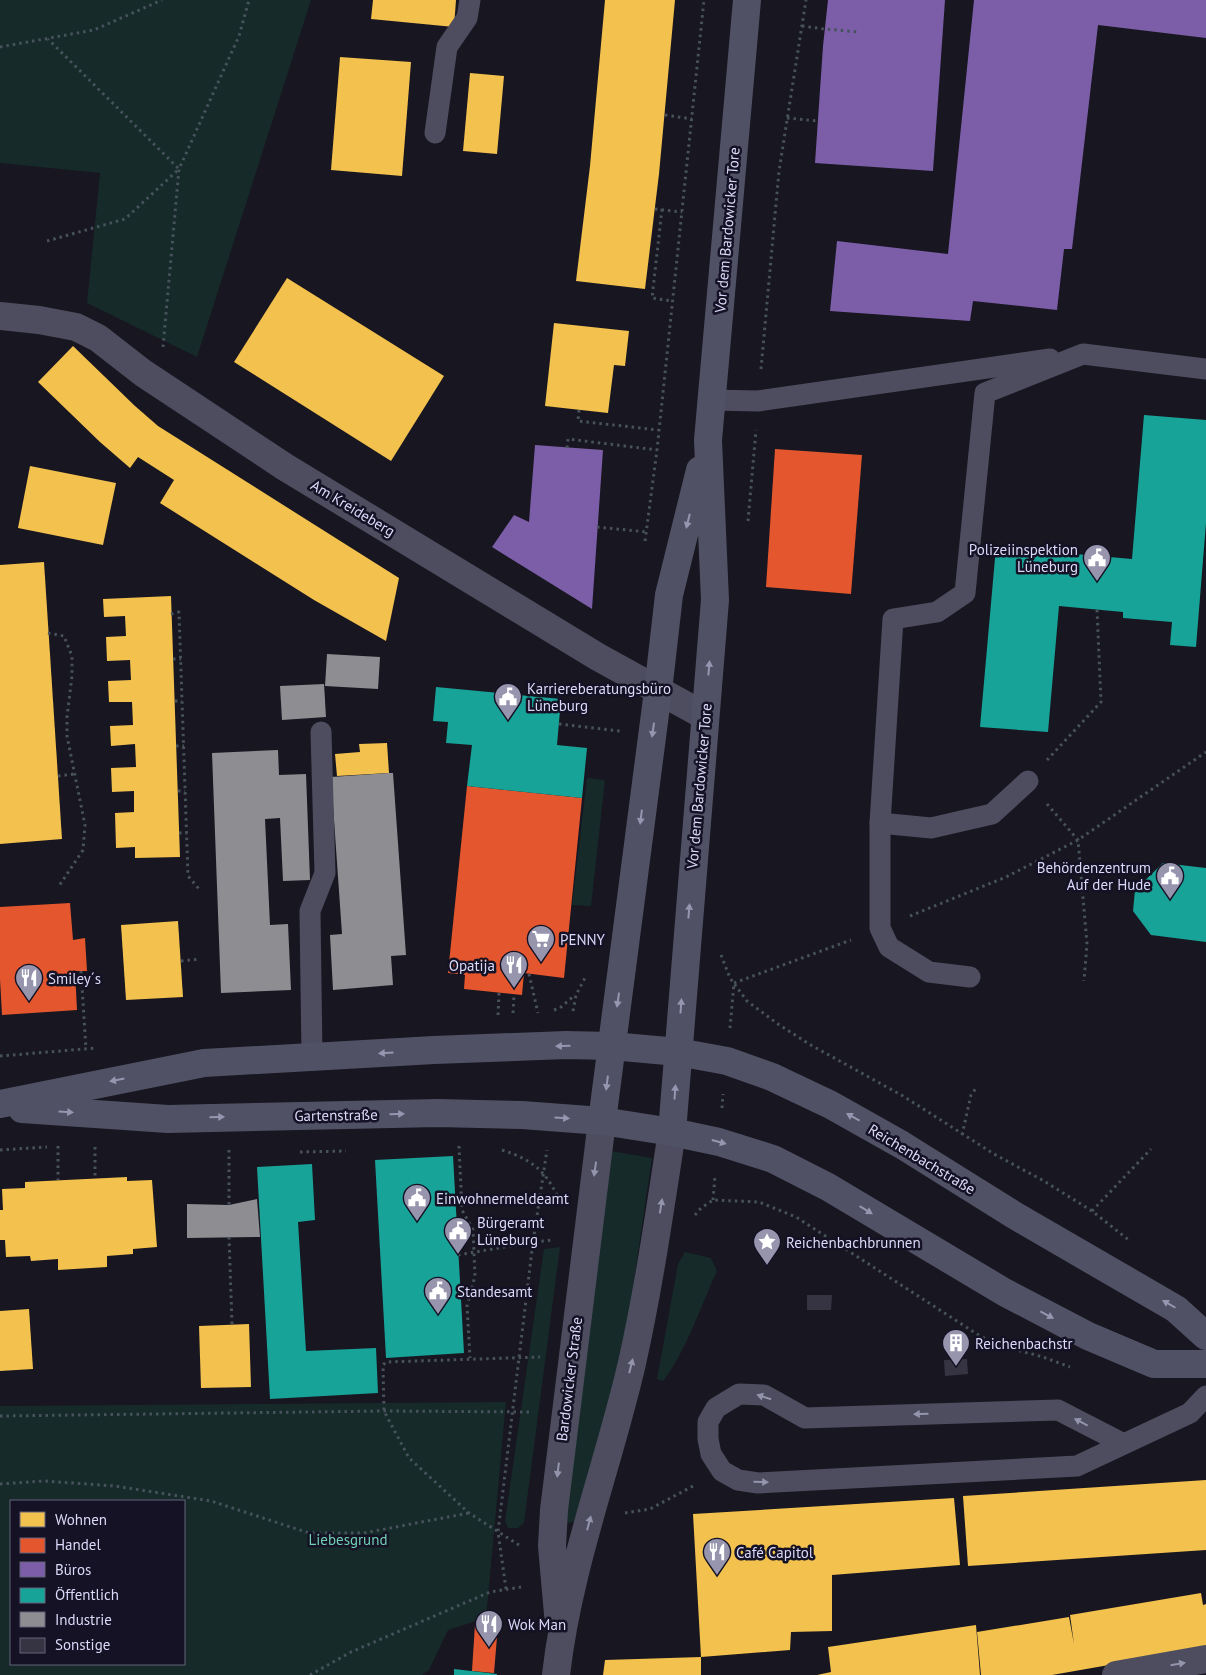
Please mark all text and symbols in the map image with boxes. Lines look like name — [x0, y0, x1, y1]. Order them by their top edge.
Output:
street label: Vor dem Bardowicker Tore — [710, 146, 744, 315]
street label: Am Kreideberg — [307, 475, 399, 541]
one-way arrow — [683, 513, 691, 528]
place label: Polizeiinspektion Lüneburg — [969, 540, 1078, 576]
public building icon: Polizeiinspektion Lüneburg — [1082, 543, 1112, 582]
one-way arrow — [705, 659, 713, 675]
place label: Karriereberatungsbüro Lüneburg — [527, 679, 671, 715]
public building icon: Karriereberatungsbüro Lüneburg — [493, 682, 523, 721]
street label: Vor dem Bardowicker Tore — [682, 702, 716, 871]
one-way arrow — [649, 722, 657, 738]
one-way arrow — [637, 809, 645, 825]
place label: Behördenzentrum Auf der Hude — [1037, 858, 1151, 894]
public building icon: Behördenzentrum Auf der Hude — [1155, 861, 1185, 900]
one-way arrow — [685, 903, 693, 919]
supermarket icon: PENNY — [526, 924, 556, 963]
place label: PENNY — [560, 930, 606, 949]
restaurant icon: Opatija — [499, 950, 529, 989]
place label: Opatija — [449, 956, 495, 975]
restaurant icon: Smiley´s — [14, 963, 44, 1002]
place label: Smiley´s — [48, 969, 101, 988]
one-way arrow — [614, 993, 622, 1009]
one-way arrow — [678, 997, 686, 1013]
one-way arrow — [555, 1042, 571, 1050]
one-way arrow — [377, 1050, 393, 1058]
one-way arrow — [109, 1076, 124, 1084]
one-way arrow — [603, 1076, 611, 1092]
one-way arrow — [671, 1083, 679, 1099]
street label: Gartenstraße — [294, 1105, 378, 1125]
one-way arrow — [58, 1108, 74, 1116]
one-way arrow — [389, 1110, 405, 1118]
one-way arrow — [209, 1113, 225, 1121]
one-way arrow — [845, 1113, 860, 1121]
one-way arrow — [554, 1114, 570, 1122]
street label: Reichenbachstraße — [865, 1120, 979, 1198]
one-way arrow — [712, 1139, 727, 1147]
one-way arrow — [591, 1162, 599, 1178]
public building icon: Einwohnermeldeamt — [402, 1183, 432, 1222]
place label: Einwohnermeldeamt — [436, 1189, 569, 1208]
one-way arrow — [657, 1197, 665, 1213]
one-way arrow — [860, 1205, 873, 1214]
place label: Bürgeramt Lüneburg — [477, 1213, 544, 1249]
public building icon: Bürgeramt Lüneburg — [443, 1216, 473, 1255]
place icon: Reichenbachbrunnen — [752, 1227, 782, 1266]
place label: Reichenbachbrunnen — [786, 1233, 921, 1252]
public building icon: Standesamt — [423, 1276, 453, 1315]
place label: Standesamt — [457, 1282, 532, 1301]
one-way arrow — [1162, 1300, 1175, 1309]
one-way arrow — [1040, 1311, 1055, 1319]
street label: Bardowicker Straße — [552, 1316, 586, 1442]
building icon: Reichenbachstr — [941, 1328, 971, 1367]
place label: Reichenbachstr — [975, 1334, 1073, 1353]
one-way arrow — [627, 1358, 635, 1373]
one-way arrow — [756, 1393, 771, 1401]
one-way arrow — [913, 1410, 929, 1418]
one-way arrow — [1074, 1418, 1088, 1426]
one-way arrow — [554, 1462, 562, 1478]
one-way arrow — [753, 1478, 769, 1486]
legend — [10, 1500, 185, 1665]
text: Wohnen — [55, 1510, 107, 1529]
one-way arrow — [585, 1515, 593, 1530]
park label: Liebesgrund — [309, 1530, 387, 1549]
text: Handel — [55, 1535, 101, 1554]
restaurant icon: Café Capitol — [702, 1537, 732, 1576]
place label: Café Capitol — [736, 1543, 814, 1562]
text: Büros — [55, 1560, 91, 1579]
text: Öffentlich — [55, 1585, 119, 1604]
restaurant icon: Wok Man — [474, 1609, 504, 1648]
text: Industrie — [55, 1610, 112, 1629]
place label: Wok Man — [508, 1615, 566, 1634]
text: Sonstige — [55, 1635, 110, 1654]
one-way arrow — [1171, 1660, 1187, 1668]

